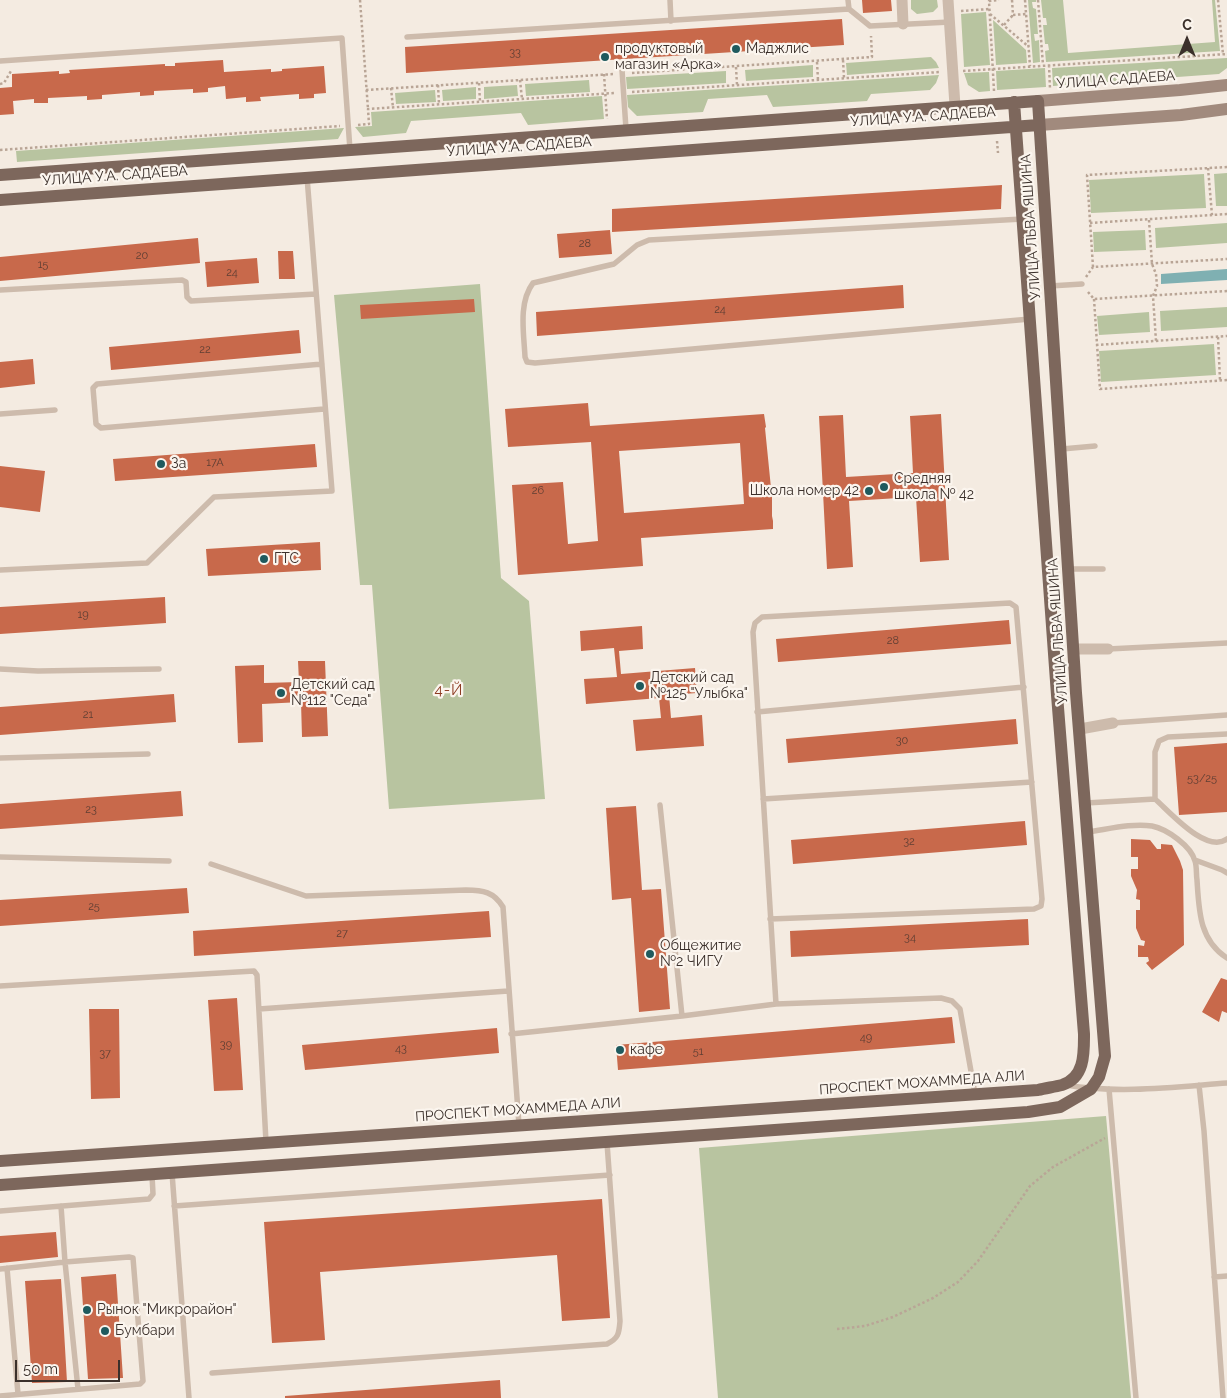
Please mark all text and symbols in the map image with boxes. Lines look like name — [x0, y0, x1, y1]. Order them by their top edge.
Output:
north arrow — [1162, 15, 1212, 65]
text: С — [1182, 17, 1192, 33]
place label: продуктовый магазин «Арка» — [615, 41, 721, 74]
place label: Маджлис — [746, 41, 809, 57]
marker: Маджлис — [730, 43, 742, 55]
house number: 33 — [509, 46, 521, 60]
marker: продуктовый магазин «Арка» — [599, 51, 611, 63]
street label: УЛИЦА САДАЕВА — [1056, 67, 1176, 93]
street label: УЛИЦА У.А. САДАЕВА — [850, 104, 996, 130]
street label: УЛИЦА У.А. САДАЕВА — [446, 134, 592, 160]
street label: УЛИЦА ЛЬВА ЯШИНА — [1018, 153, 1044, 301]
street label: УЛИЦА У.А. САДАЕВА — [42, 163, 188, 189]
house number: 28 — [579, 237, 591, 251]
house number: 20 — [136, 249, 148, 263]
house number: 15 — [38, 258, 48, 272]
house number: 24 — [226, 266, 238, 280]
house number: 24 — [714, 303, 726, 317]
house number: 22 — [199, 343, 211, 357]
place label: За — [171, 456, 186, 472]
house number: 17А — [206, 456, 224, 470]
marker: За — [155, 458, 167, 470]
place label: Средняя школа № 42 — [894, 471, 974, 504]
marker: Средняя школа № 42 — [878, 481, 890, 493]
place label: Школа номер 42 — [750, 483, 859, 499]
house number: 26 — [532, 484, 544, 498]
marker: Школа номер 42 — [863, 485, 875, 497]
place label: ГТС — [274, 551, 299, 567]
marker: ГТС — [258, 553, 270, 565]
street label: УЛИЦА ЛЬВА ЯШИНА — [1045, 557, 1071, 705]
house number: 19 — [77, 608, 89, 622]
house number: 28 — [887, 634, 899, 648]
place label: Детский сад №125 "Улыбка" — [650, 670, 748, 702]
place label: Детский сад №112 "Седа" — [291, 677, 375, 710]
marker: Детский сад №125 "Улыбка" — [634, 680, 646, 692]
district label: 4-Й — [434, 681, 464, 699]
marker: Детский сад №112 "Седа" — [275, 687, 287, 699]
house number: 21 — [83, 708, 93, 722]
house number: 30 — [896, 734, 908, 748]
house number: 53/25 — [1187, 772, 1217, 786]
house number: 23 — [85, 803, 97, 817]
house number: 32 — [903, 835, 915, 849]
house number: 25 — [88, 900, 100, 914]
house number: 27 — [336, 927, 348, 941]
house number: 34 — [904, 931, 916, 945]
place label: Общежитие №2 ЧИГУ — [660, 938, 741, 970]
marker: Общежитие №2 ЧИГУ — [644, 948, 656, 960]
house number: 49 — [860, 1031, 872, 1045]
house number: 39 — [220, 1038, 232, 1052]
house number: 43 — [395, 1042, 407, 1056]
place label: кафе — [630, 1042, 663, 1058]
marker: кафе — [614, 1044, 626, 1056]
house number: 51 — [693, 1045, 703, 1059]
house number: 37 — [99, 1047, 111, 1061]
street label: ПРОСПЕКТ МОХАММЕДА АЛИ — [819, 1067, 1025, 1099]
street label: ПРОСПЕКТ МОХАММЕДА АЛИ — [415, 1094, 621, 1126]
place label: Рынок "Микрорайон" — [97, 1302, 237, 1318]
marker: Рынок "Микрорайон" — [81, 1304, 93, 1316]
place label: Бумбари — [115, 1323, 175, 1339]
marker: Бумбари — [99, 1325, 111, 1337]
scale bar — [18, 1350, 122, 1382]
text: 50 m — [23, 1360, 58, 1378]

